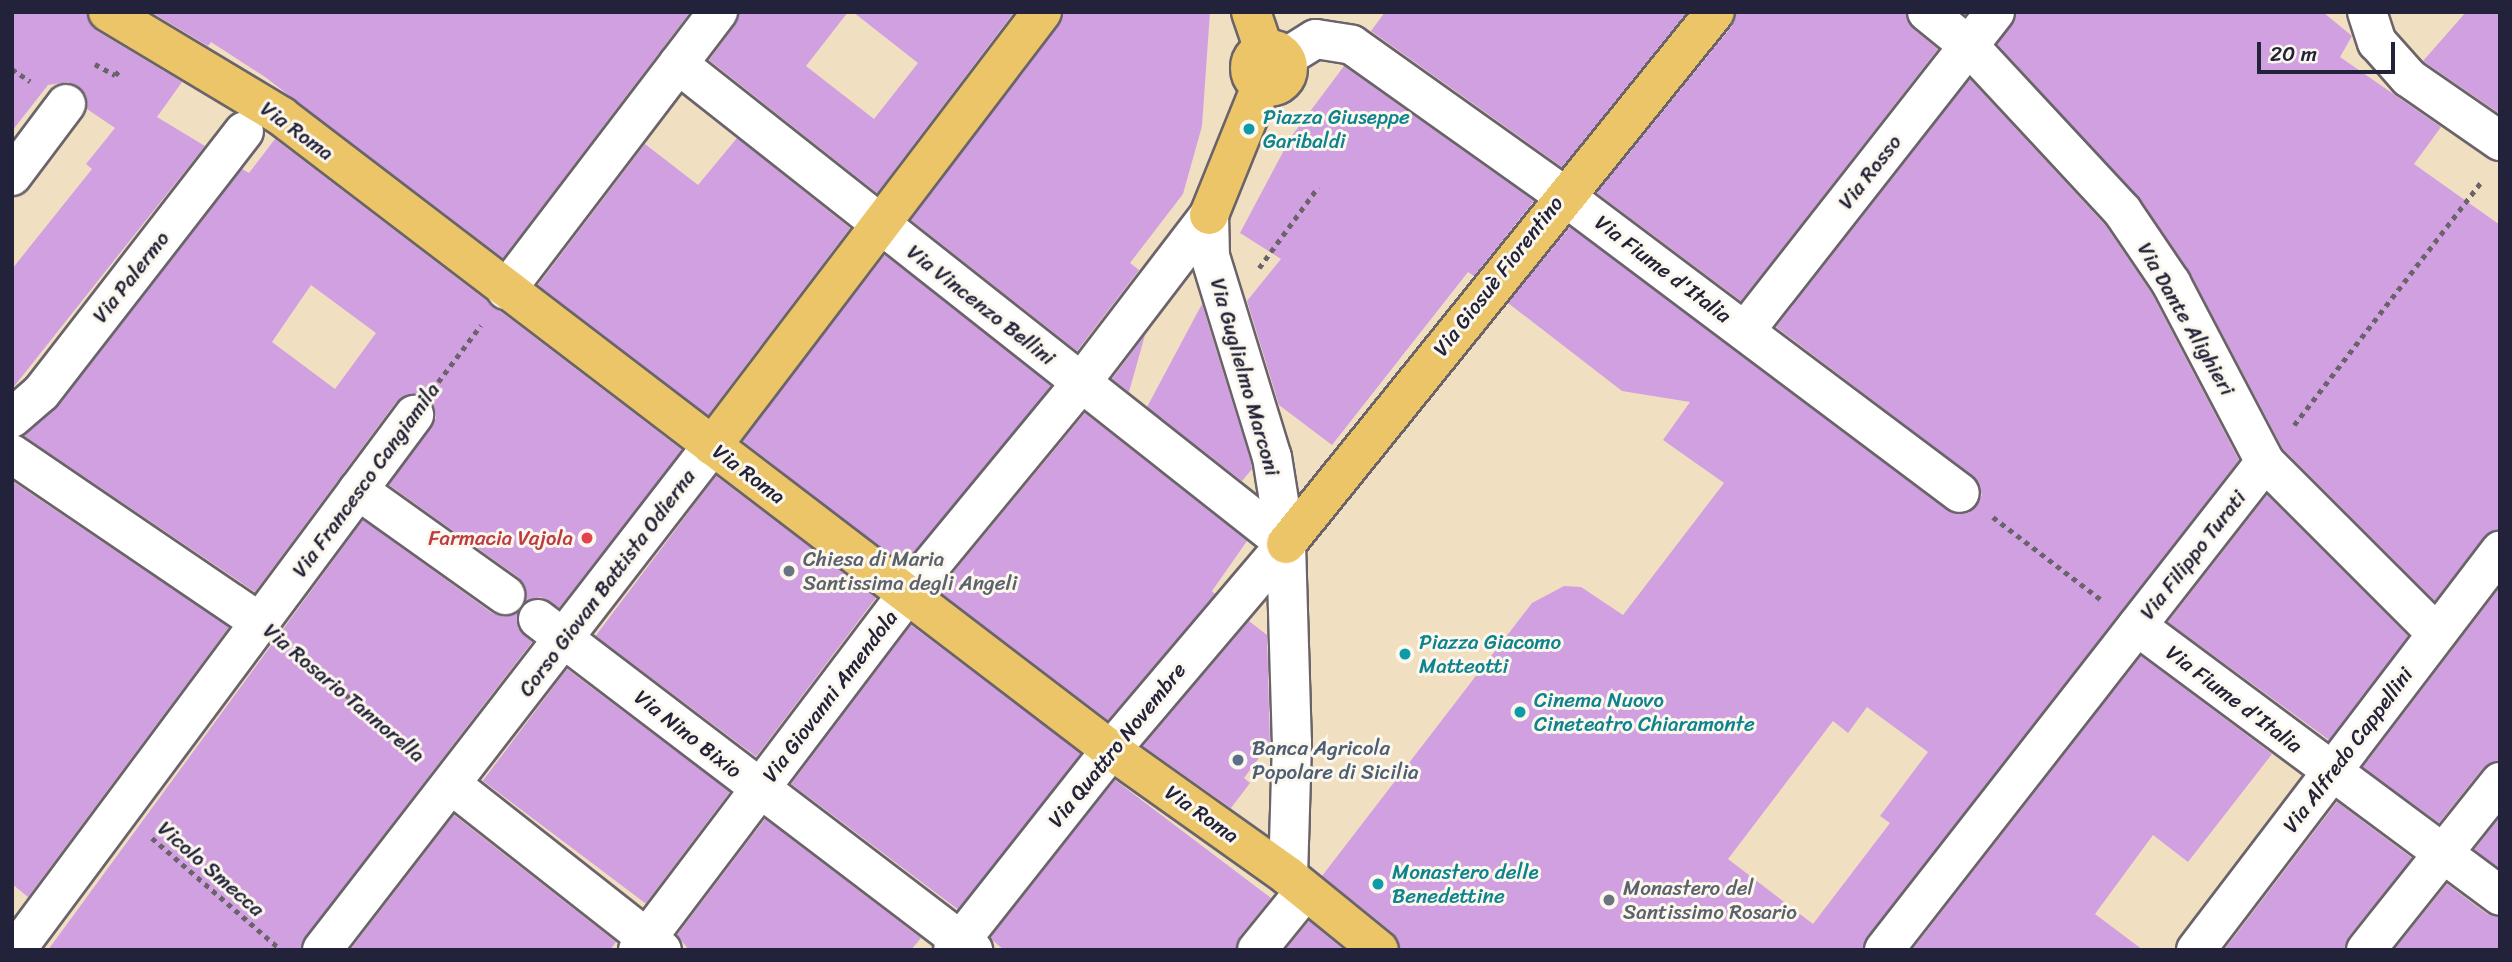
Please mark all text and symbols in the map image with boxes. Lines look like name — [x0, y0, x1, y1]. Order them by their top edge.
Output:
scale bar — [2260, 28, 2398, 72]
text: 20 m — [2270, 35, 2317, 73]
street label: Via Roma — [255, 96, 339, 166]
place label: Piazza Giuseppe Garibaldi — [1263, 104, 1411, 154]
marker: Piazza Giuseppe Garibaldi — [1241, 121, 1257, 137]
street label: Via Rosso — [1833, 130, 1907, 214]
street label: Via Giosuè Fiorentino — [1428, 191, 1568, 361]
street label: Via Fiume d'Italia — [1590, 210, 1736, 328]
street label: Via Palermo — [87, 226, 175, 328]
street label: Via Dante Alighieri — [2132, 238, 2240, 400]
street label: Via Vincenzo Bellini — [902, 239, 1060, 371]
street label: Via Guglielmo Marconi — [1205, 275, 1285, 479]
street label: Via Francesco Cangiamila — [287, 378, 445, 582]
street label: Via Roma — [708, 439, 790, 509]
street label: Corso Giovan Battista Odierna — [513, 464, 701, 702]
street label: Via Filippo Turati — [2135, 486, 2251, 624]
place label: Farmacia Vajola — [428, 525, 573, 551]
marker: Farmacia Vajola — [579, 530, 595, 546]
place label: Chiesa di Maria Santissima degli Angeli — [803, 546, 1017, 596]
marker: Chiesa di Maria Santissima degli Angeli — [781, 563, 797, 579]
street label: Via Giovanni Amendola — [757, 605, 903, 787]
street label: Via Rosario Tannorella — [258, 618, 430, 768]
place label: Piazza Giacomo Matteotti — [1419, 629, 1561, 679]
street label: Via Fiume d'Italia — [2161, 640, 2307, 758]
marker: Piazza Giacomo Matteotti — [1397, 646, 1413, 662]
street label: Via Quattro Novembre — [1043, 658, 1191, 832]
street label: Via Alfredo Cappellini — [2277, 662, 2419, 838]
street label: Via Nino Bixio — [630, 685, 746, 783]
place label: Cinema Nuovo Cineteatro Chiaramonte — [1534, 687, 1756, 737]
marker: Cinema Nuovo Cineteatro Chiaramonte — [1512, 704, 1528, 720]
place label: Banca Agricola Popolare di Sicilia — [1252, 735, 1418, 785]
marker: Banca Agricola Popolare di Sicilia — [1230, 752, 1246, 768]
street label: Via Roma — [1160, 779, 1244, 849]
street label: Vicolo Smecca — [153, 816, 269, 922]
place label: Monastero delle Benedettine — [1392, 859, 1539, 909]
place label: Monastero del Santissimo Rosario — [1623, 875, 1798, 925]
marker: Monastero delle Benedettine — [1370, 876, 1386, 892]
marker: Monastero del Santissimo Rosario — [1601, 892, 1617, 908]

